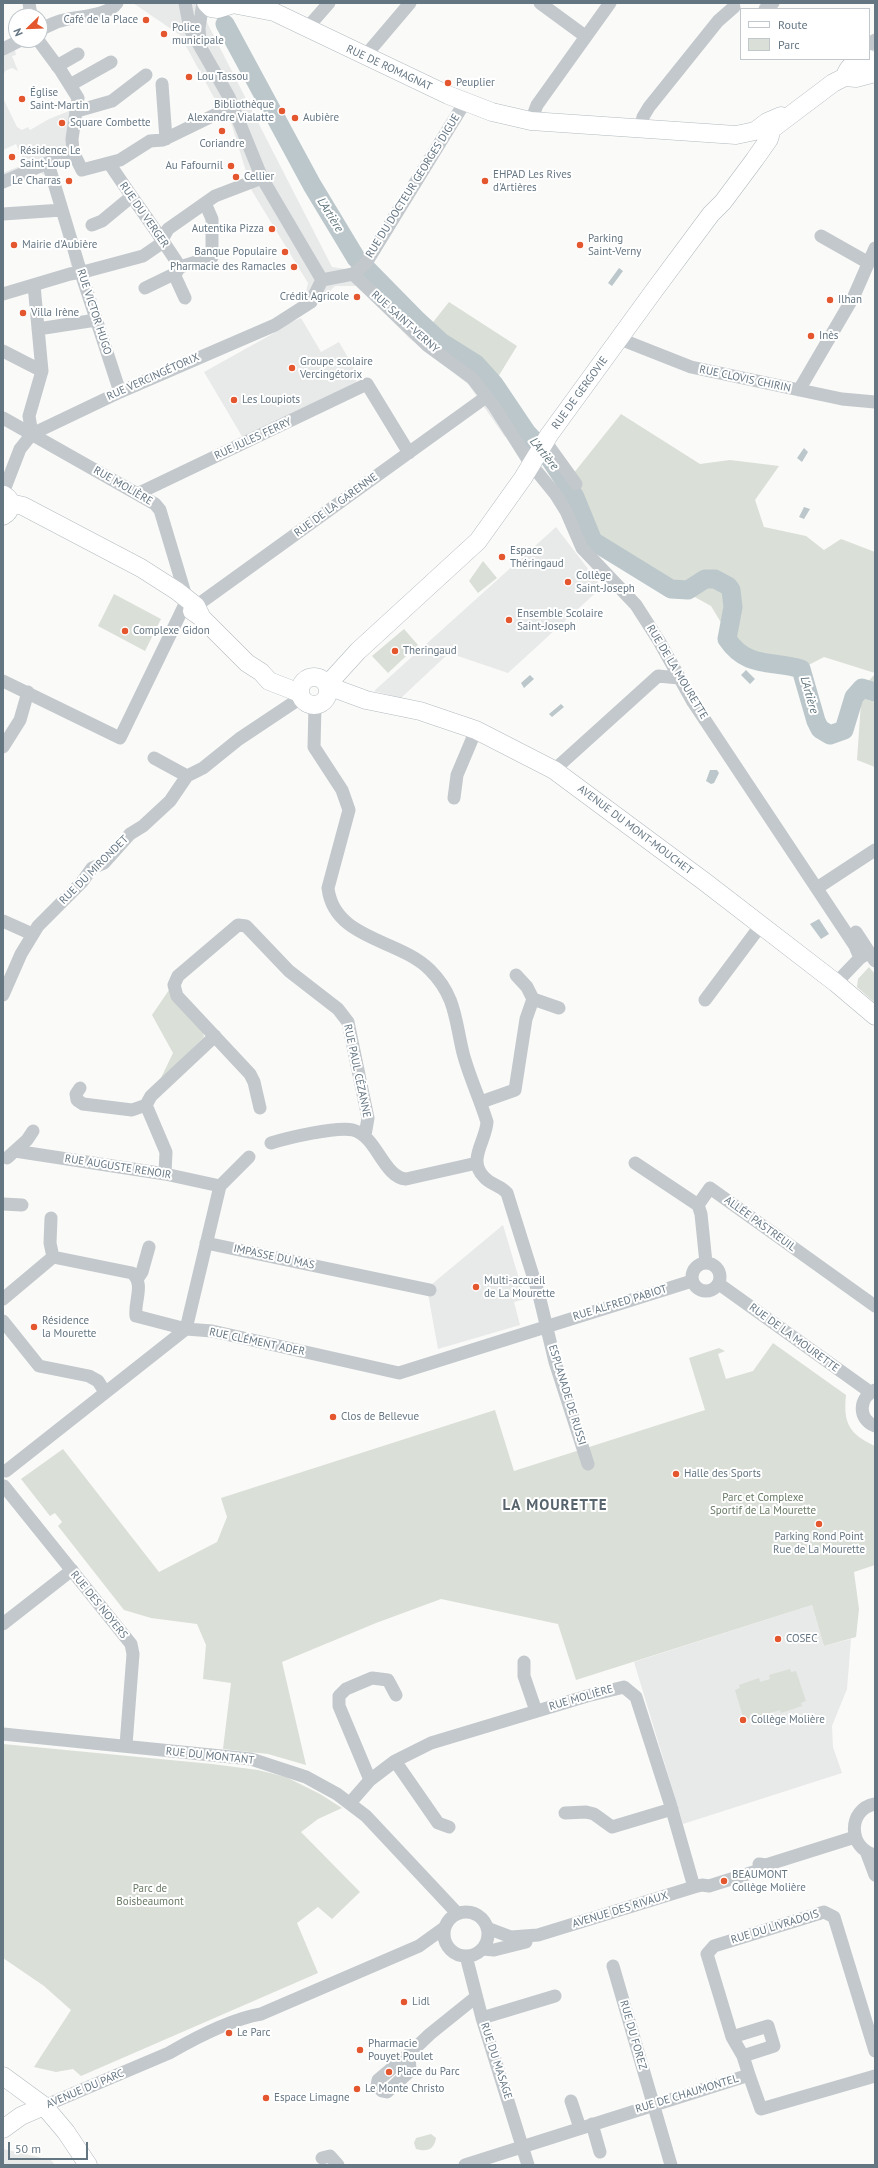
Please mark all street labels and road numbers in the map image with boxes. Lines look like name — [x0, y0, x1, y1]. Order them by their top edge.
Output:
street label: RUE DE ROMAGNAT — [344, 42, 434, 94]
street label: RUE DU DOCTEUR GEORGES DIGUE — [363, 112, 463, 260]
street label: RUE DU VERGER — [116, 180, 172, 250]
street label: RUE VICTOR HUGO — [74, 267, 114, 357]
street label: RUE SAINT-VERNY — [368, 288, 442, 356]
street label: RUE VERCINGÉTORIX — [105, 351, 201, 403]
street label: RUE DE GERGOVIE — [549, 354, 611, 432]
street label: RUE CLOVIS CHIRIN — [698, 363, 792, 395]
street label: RUE JULES FERRY — [212, 415, 294, 463]
street label: RUE MOLIÈRE — [91, 464, 155, 508]
street label: RUE DE LA GARENNE — [292, 470, 380, 540]
street label: RUE DE LA MOURETTE — [644, 622, 710, 722]
street label: AVENUE DU MONT-MOUCHET — [575, 782, 695, 878]
street label: RUE DU MIRONDET — [57, 833, 131, 907]
street label: RUE PAUL CÉZANNE — [341, 1023, 373, 1119]
street label: RUE AUGUSTE RENOIR — [64, 1152, 172, 1182]
street label: ALLÉE PASTREUIL — [722, 1194, 798, 1254]
street label: IMPASSE DU MAS — [232, 1242, 316, 1272]
street label: RUE ALFRED PABIOT — [571, 1282, 669, 1324]
street label: RUE DE LA MOURETTE — [746, 1301, 842, 1375]
street label: RUE CLÉMENT ADER — [208, 1325, 306, 1359]
street label: ESPLANADE DE RUSSI — [545, 1343, 589, 1447]
street label: RUE DES NOYERS — [68, 1568, 130, 1642]
street label: RUE MOLIÈRE — [547, 1683, 615, 1713]
street label: RUE DU MONTANT — [165, 1745, 255, 1767]
street label: AVENUE DES RIVAUX — [571, 1889, 669, 1931]
street label: RUE DU LIVRADOIS — [729, 1907, 821, 1947]
street label: RUE DU FOREZ — [617, 1999, 649, 2071]
street label: RUE DU MASAGE — [477, 2021, 515, 2101]
street label: AVENUE DU PARC — [44, 2067, 126, 2111]
street label: RUE DE CHAUMONTEL — [634, 2072, 740, 2116]

